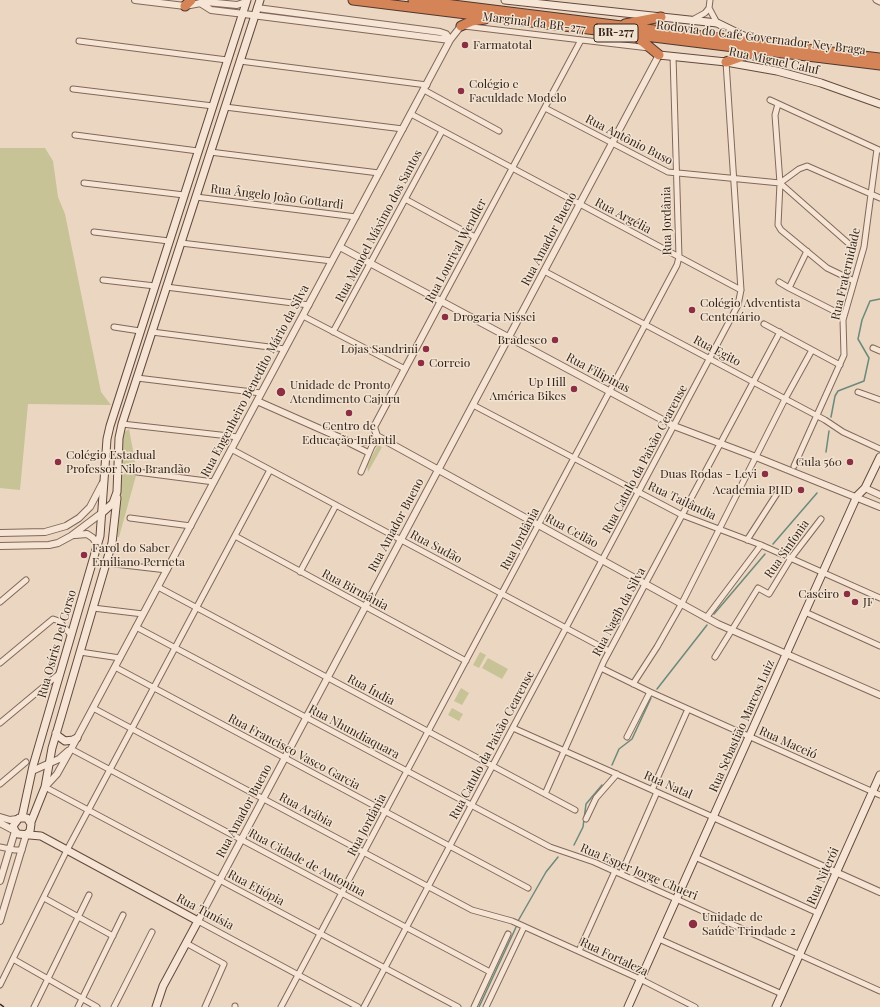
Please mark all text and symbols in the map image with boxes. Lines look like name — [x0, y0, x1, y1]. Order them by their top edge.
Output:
street label: Marginal da BR-277 — [482, 10, 586, 36]
street label: Rodovia do Café Governador Ney Braga — [655, 18, 867, 58]
road number: BR-277 — [594, 24, 638, 42]
place label: Farmatotal — [473, 38, 532, 52]
marker: Farmatotal — [460, 40, 470, 50]
street label: Rua Miguel Caluf — [727, 44, 821, 78]
place label: Colégio e Faculdade Modelo — [469, 77, 566, 105]
marker: Colégio e Faculdade Modelo — [456, 86, 466, 96]
street label: Rua Antônio Buso — [583, 112, 675, 168]
street label: Rua Manoel Máximo dos Santos — [333, 147, 425, 305]
street label: Rua Ângelo João Gottardi — [210, 182, 344, 212]
street label: Rua Jordânia — [659, 187, 675, 255]
street label: Rua Amador Bueno — [518, 190, 580, 288]
street label: Rua Argélia — [592, 195, 654, 237]
street label: Rua Lourival Wendler — [422, 196, 490, 306]
street label: Rua Fraternidade — [828, 226, 864, 322]
street label: Rua Engenheiro Benedito Mário da Silva — [198, 282, 312, 480]
place label: Colégio Adventista Centenário — [700, 296, 800, 324]
marker: Colégio Adventista Centenário — [687, 305, 697, 315]
place label: Drogaria Nissei — [453, 310, 536, 324]
marker: Drogaria Nissei — [440, 312, 450, 322]
place label: Bradesco — [497, 333, 547, 347]
street label: Rua Egito — [691, 333, 743, 369]
marker: Bradesco — [550, 335, 560, 345]
place label: Lojas Sandrini — [341, 342, 418, 356]
marker: Lojas Sandrini — [421, 344, 431, 354]
street label: Rua Filipinas — [564, 350, 632, 396]
place label: Correio — [429, 356, 470, 370]
marker: Correio — [416, 358, 426, 368]
place label: Up Hill América Bikes — [489, 375, 566, 403]
place label: Unidade de Pronto Atendimento Cajuru — [290, 378, 400, 406]
street label: Rua Catulo da Paixão Cearense — [600, 382, 690, 536]
marker: Up Hill América Bikes — [569, 384, 579, 394]
marker: Unidade de Pronto Atendimento Cajuru — [275, 386, 287, 398]
marker: Centro de Educação Infantil — [344, 408, 354, 418]
place label: Centro de Educação Infantil — [302, 419, 396, 447]
place label: Colégio Estadual Professor Nilo Brandão — [66, 448, 190, 476]
place label: Gula 560 — [796, 455, 842, 469]
marker: Colégio Estadual Professor Nilo Brandão — [53, 457, 63, 467]
marker: Gula 560 — [845, 457, 855, 467]
place label: Duas Rodas - Levi — [660, 467, 757, 481]
marker: Duas Rodas - Levi — [760, 469, 770, 479]
street label: Rua Amador Bueno — [365, 476, 427, 574]
street label: Rua Tailândia — [646, 479, 718, 523]
place label: Academia PHD — [713, 483, 793, 497]
marker: Academia PHD — [796, 485, 806, 495]
street label: Rua Jordânia — [498, 505, 542, 573]
street label: Rua Ceilão — [543, 511, 601, 551]
street label: Rua Sinfonia — [762, 517, 812, 581]
street label: Rua Sudão — [408, 527, 464, 567]
place label: Farol do Saber Emiliano Perneta — [92, 541, 185, 569]
marker: Farol do Saber Emiliano Perneta — [79, 550, 89, 560]
street label: Rua Nagib da Silva — [589, 565, 649, 659]
street label: Rua Birmânia — [319, 566, 391, 614]
place label: Caseiro — [798, 587, 839, 601]
street label: Rua Osíris Del Corso — [35, 588, 79, 700]
marker: Caseiro — [842, 589, 852, 599]
place label: JF — [863, 595, 874, 609]
marker: JF — [850, 597, 860, 607]
street label: Rua Sebastião Marcos Luiz — [706, 658, 778, 794]
street label: Rua Catulo da Paixão Cearense — [447, 668, 537, 822]
street label: Rua Índia — [345, 672, 397, 708]
street label: Rua Nhundiaquara — [306, 702, 402, 762]
street label: Rua Francisco Vasco Garcia — [226, 711, 362, 793]
street label: Rua Maceió — [757, 724, 819, 762]
street label: Rua Amador Bueno — [213, 762, 275, 860]
street label: Rua Natal — [642, 768, 694, 802]
street label: Rua Arábia — [277, 790, 335, 830]
street label: Rua Jordânia — [345, 791, 389, 859]
street label: Rua Cidade de Antonina — [246, 826, 368, 900]
street label: Rua Esper Jorge Chueri — [578, 841, 700, 903]
street label: Rua Niterói — [804, 845, 842, 907]
street label: Rua Etiópia — [225, 867, 287, 909]
street label: Rua Tunísia — [174, 891, 236, 933]
place label: Unidade de Saúde Trindade 2 — [702, 910, 796, 938]
marker: Unidade de Saúde Trindade 2 — [687, 918, 699, 930]
street label: Rua Fortaleza — [578, 935, 650, 979]

